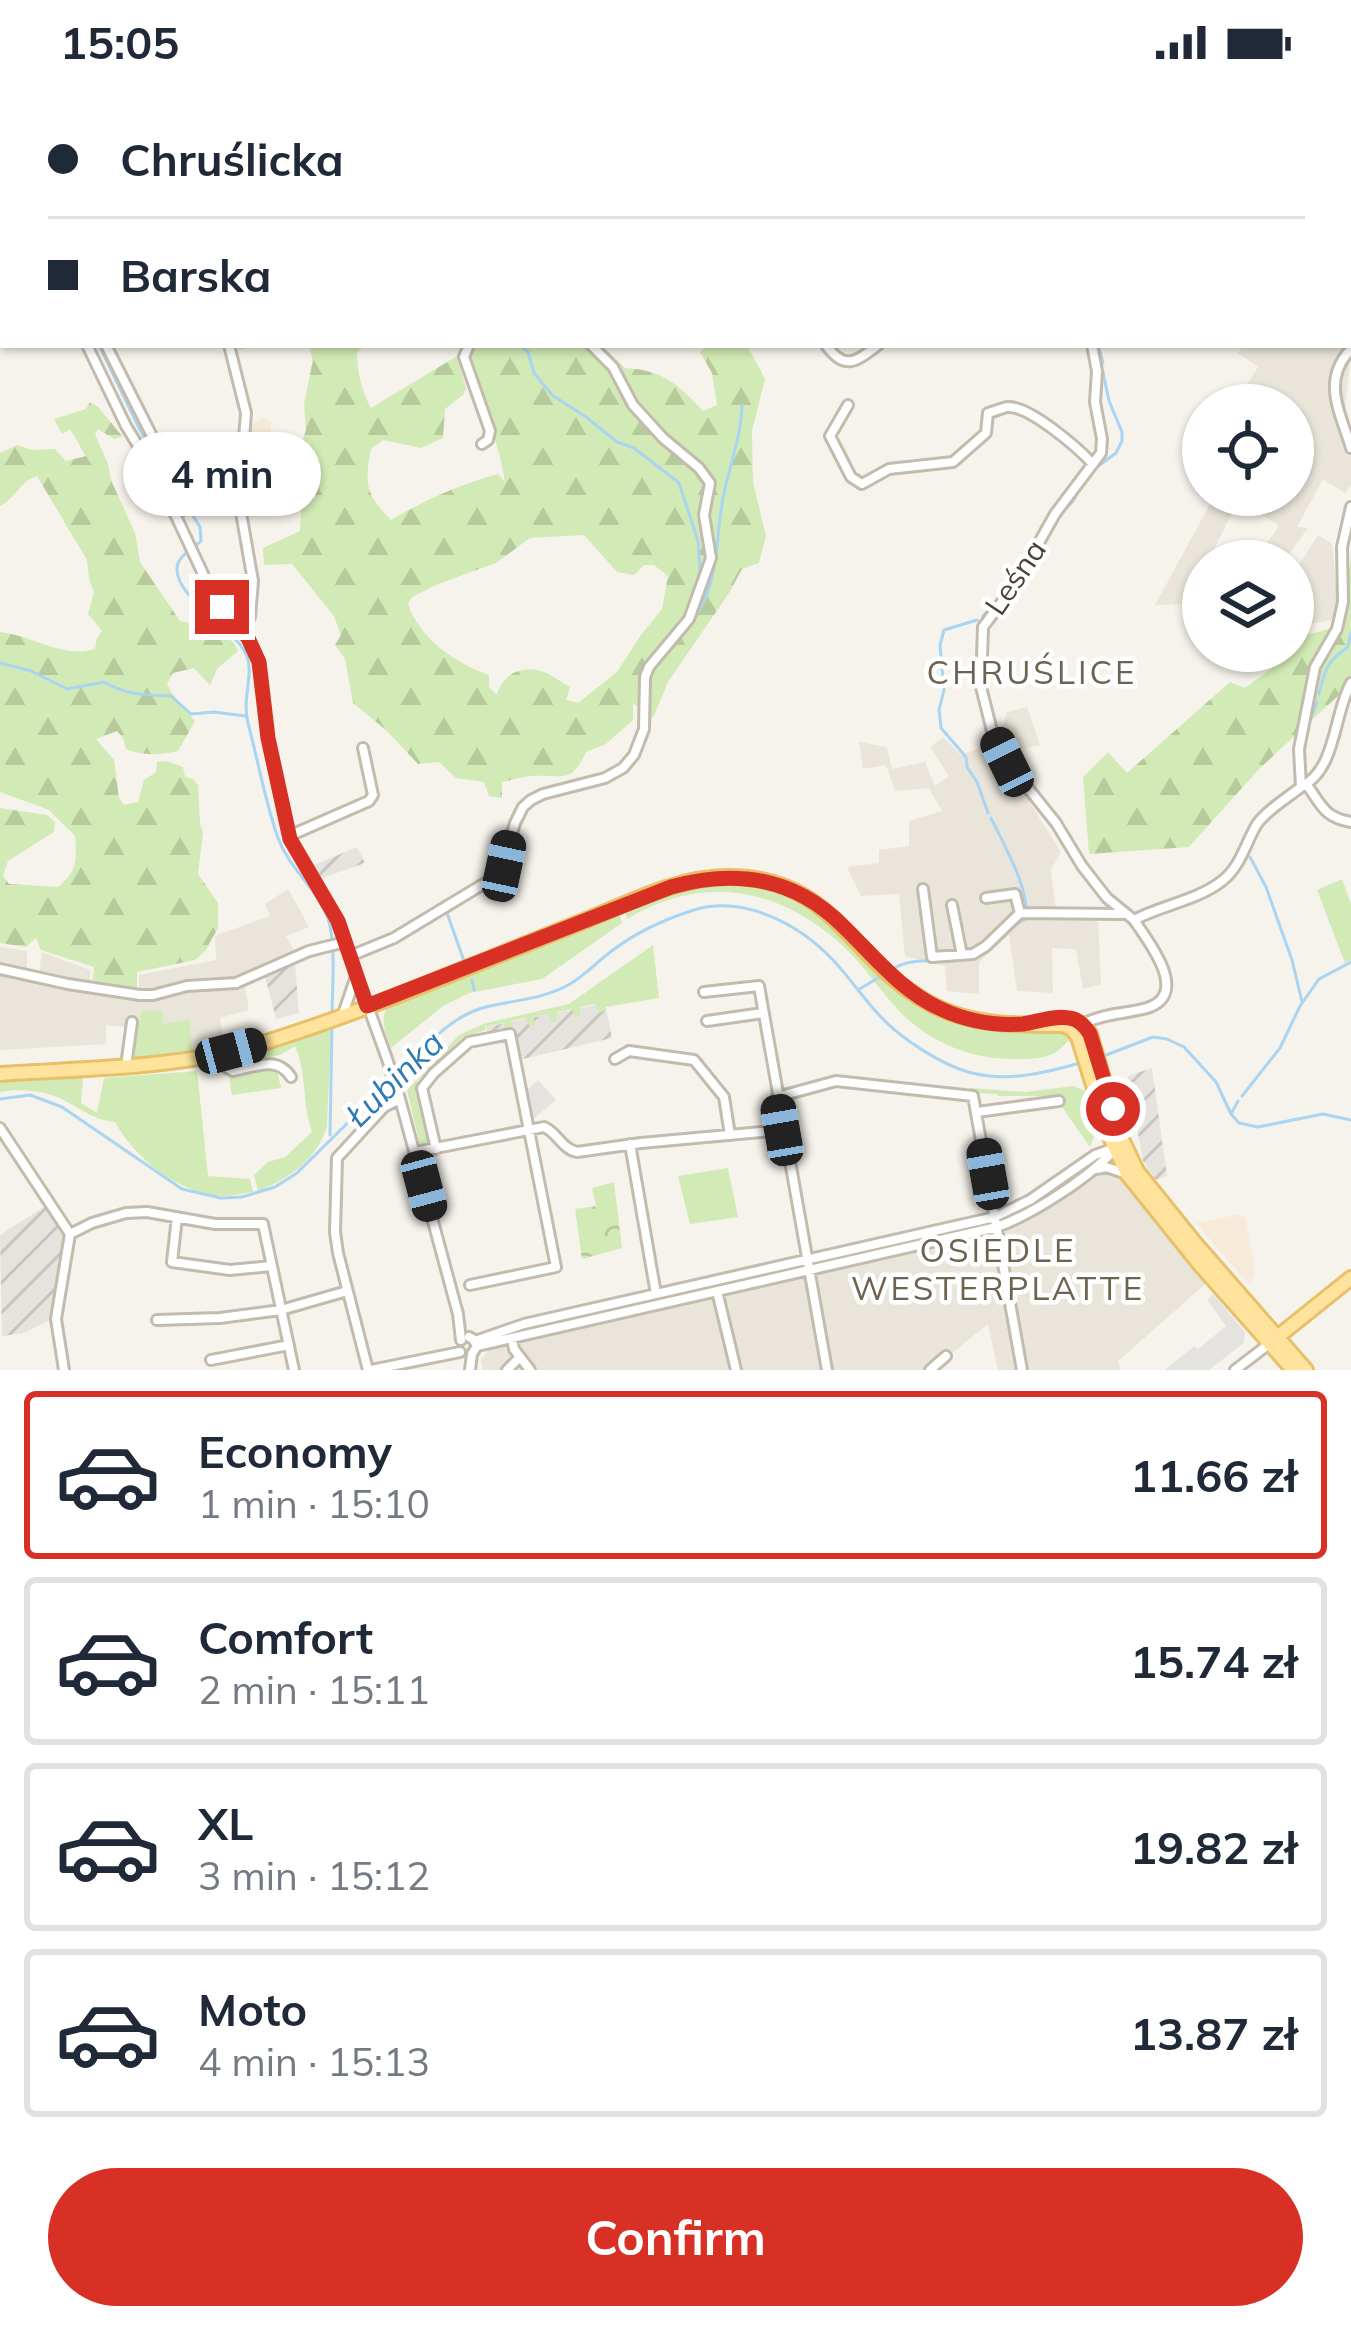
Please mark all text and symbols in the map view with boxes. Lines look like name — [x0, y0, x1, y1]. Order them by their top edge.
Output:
text: 15:05 — [60, 14, 179, 70]
text: Chruślicka — [120, 131, 344, 187]
text: Barska — [120, 247, 271, 303]
map controls — [1182, 384, 1314, 672]
button: locate — [1182, 384, 1314, 516]
callout: 4 min — [123, 433, 321, 517]
text: 4 min — [171, 449, 273, 498]
street label: Leśna — [976, 532, 1054, 622]
button: layers — [1182, 540, 1314, 672]
route end — [195, 580, 249, 634]
district label: CHRUŚLICE — [927, 651, 1137, 692]
car — [975, 722, 1039, 802]
car — [479, 827, 529, 905]
water label: Łubinka — [336, 1021, 452, 1135]
car — [192, 1024, 270, 1078]
route start — [1086, 1082, 1140, 1136]
car — [758, 1091, 806, 1169]
car — [964, 1135, 1012, 1213]
car — [397, 1147, 451, 1225]
district label: OSIEDLE WESTERPLATTE — [851, 1229, 1145, 1308]
icon: car — [54, 1421, 162, 1529]
text: Economy — [198, 1423, 392, 1479]
text: 11.66 zł — [1130, 1447, 1297, 1503]
text: 1 min · 15:10 — [198, 1479, 430, 1528]
icon: car — [54, 1607, 162, 1715]
text: Comfort — [198, 1609, 373, 1665]
text: 15.74 zł — [1130, 1633, 1297, 1689]
text: 2 min · 15:11 — [198, 1665, 430, 1714]
icon: car — [54, 1793, 162, 1901]
text: XL — [198, 1795, 253, 1851]
text: 19.82 zł — [1130, 1819, 1297, 1875]
text: 3 min · 15:12 — [198, 1851, 430, 1900]
icon: car — [54, 1979, 162, 2087]
text: Moto — [198, 1981, 307, 2037]
text: 13.87 zł — [1130, 2005, 1297, 2061]
text: 4 min · 15:13 — [198, 2037, 430, 2086]
button: Confirm — [48, 2168, 1303, 2306]

